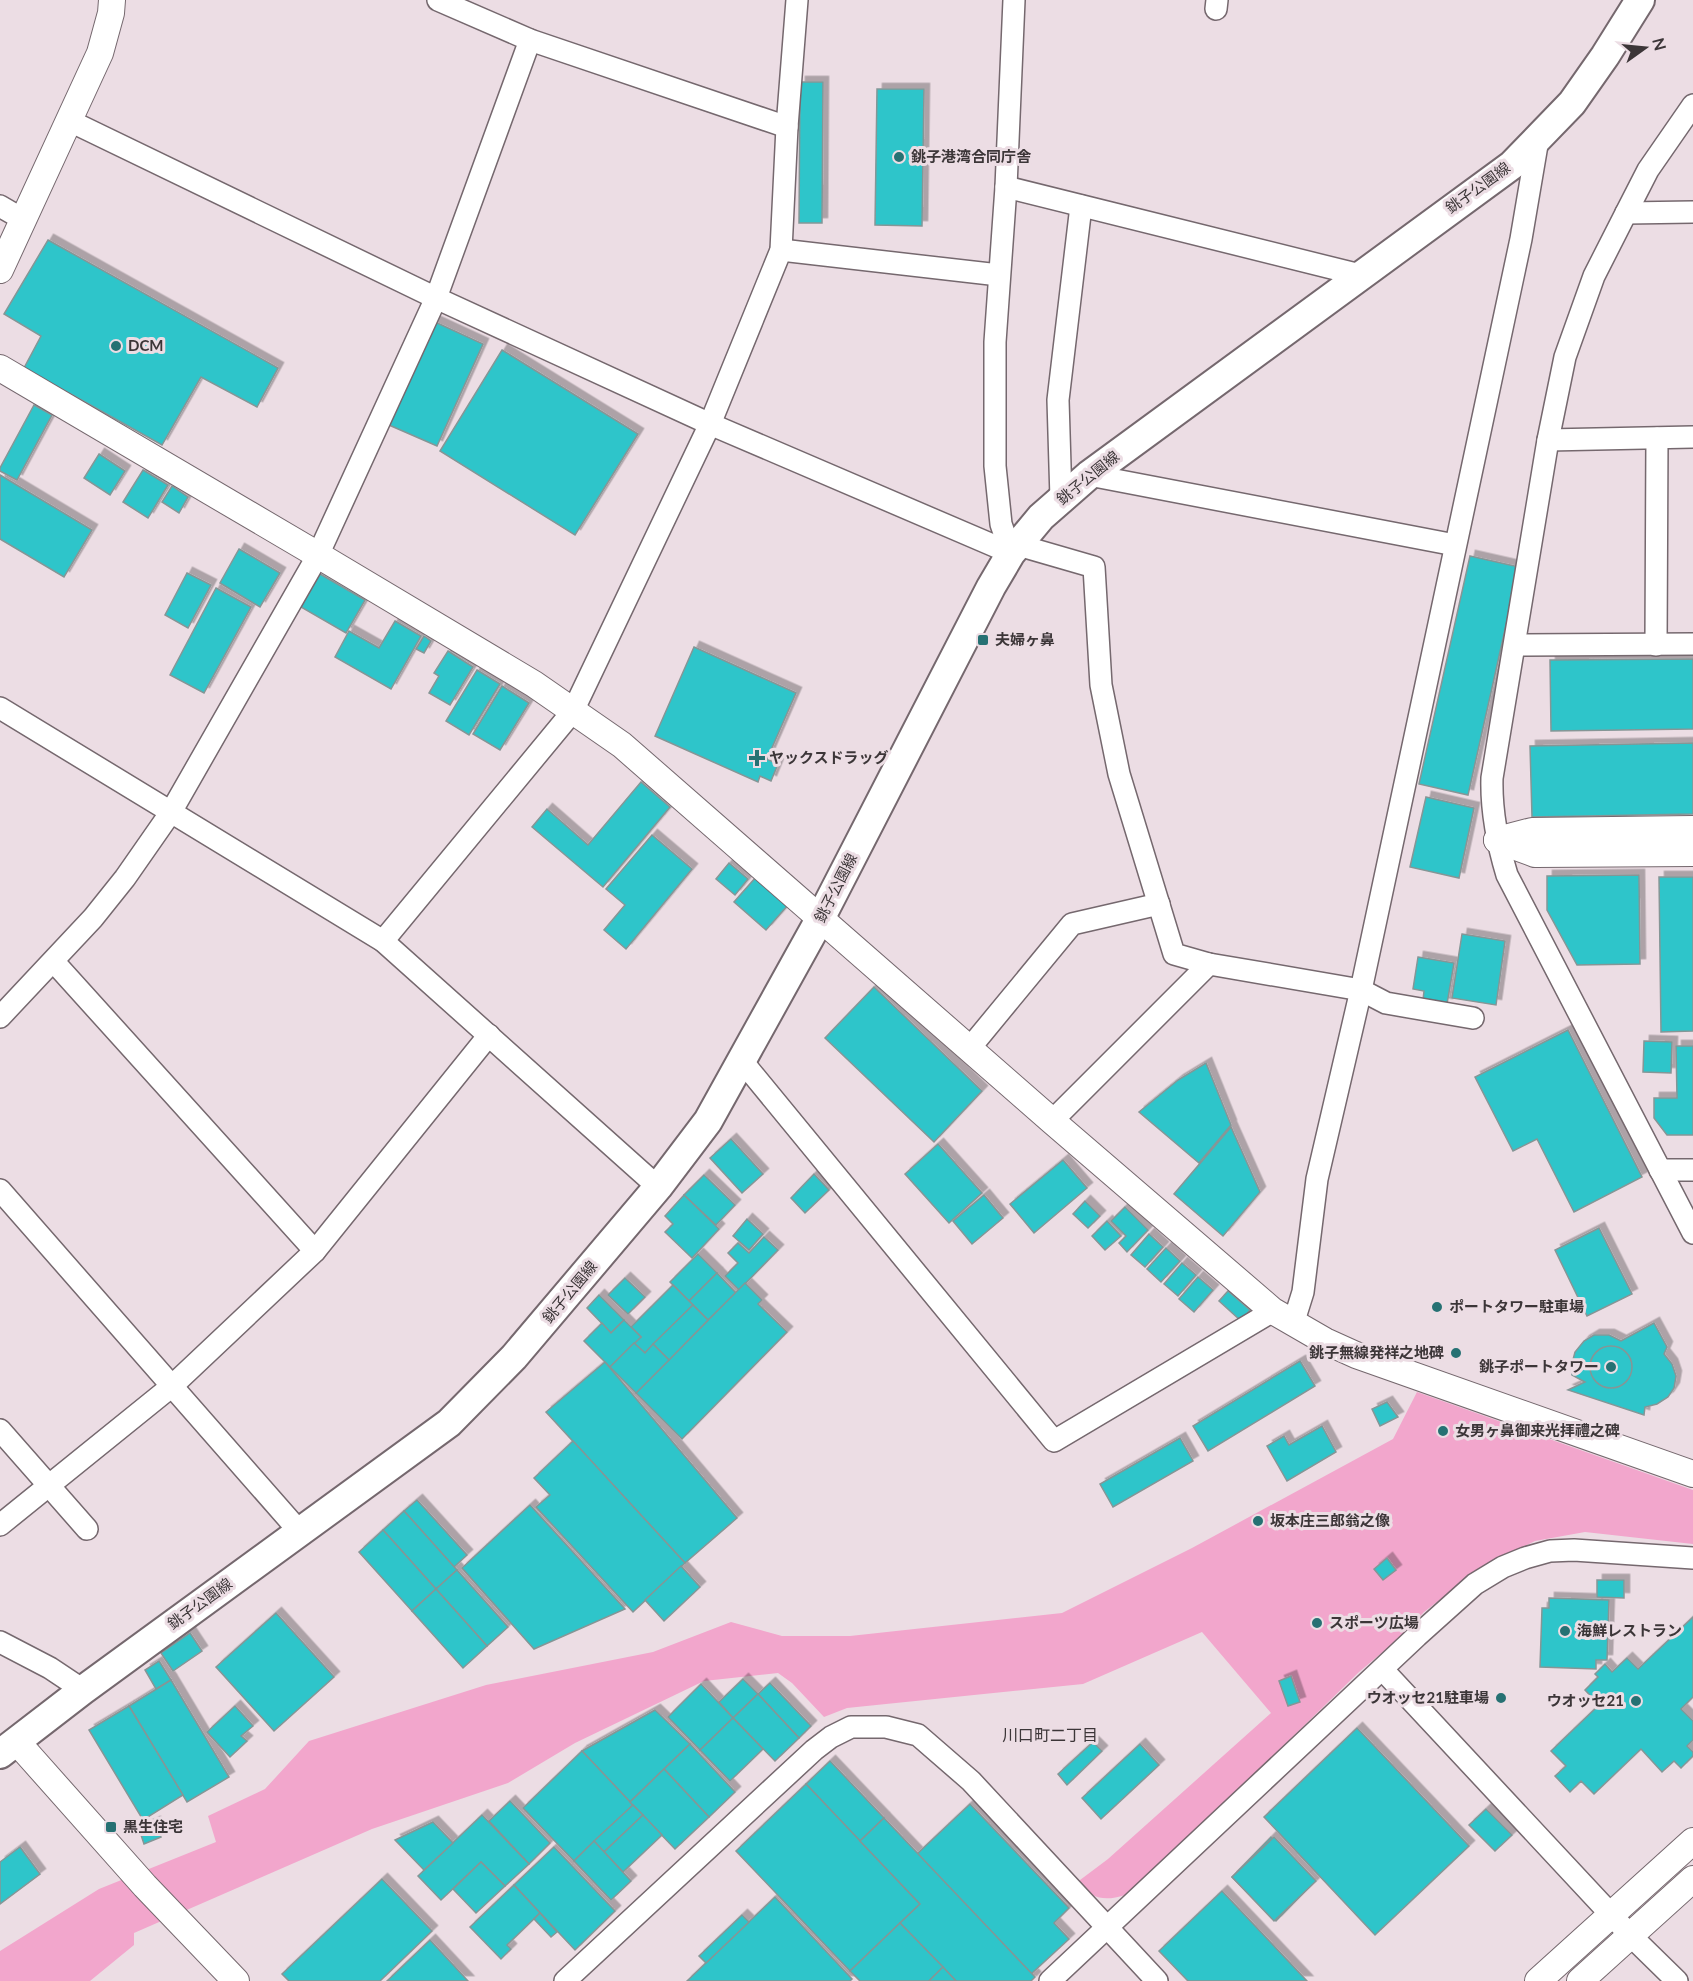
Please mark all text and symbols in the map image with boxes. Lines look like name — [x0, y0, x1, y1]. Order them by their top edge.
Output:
north arrow — [1615, 18, 1675, 78]
text: N — [1649, 36, 1671, 52]
place label: 銚子港湾合同庁舎 — [911, 147, 1032, 165]
marker: 銚子港湾合同庁舎 — [892, 150, 906, 164]
street label: 銚子公園線 — [1442, 158, 1513, 217]
place label: DCM — [128, 336, 164, 354]
marker: DCM — [109, 339, 123, 353]
street label: 銚子公園線 — [1053, 447, 1122, 508]
place label: 夫婦ヶ鼻 — [995, 630, 1055, 648]
marker: 夫婦ヶ鼻 — [976, 633, 990, 647]
place label: ヤックスドラッグ — [769, 748, 889, 766]
marker: ヤックスドラッグ — [750, 751, 764, 765]
street label: 銚子公園線 — [810, 850, 860, 925]
street label: 銚子公園線 — [538, 1257, 600, 1326]
place label: ポートタワー駐車場 — [1449, 1297, 1584, 1315]
marker: ポートタワー駐車場 — [1430, 1300, 1444, 1314]
place label: 銚子無線発祥之地碑 — [1309, 1343, 1444, 1361]
marker: 銚子無線発祥之地碑 — [1449, 1346, 1463, 1360]
place label: 銚子ポートタワー — [1479, 1357, 1599, 1375]
marker: 銚子ポートタワー — [1604, 1360, 1618, 1374]
place label: 女男ヶ鼻御来光拝禮之碑 — [1455, 1421, 1620, 1439]
marker: 女男ヶ鼻御来光拝禮之碑 — [1436, 1424, 1450, 1438]
place label: 坂本庄三郎翁之像 — [1270, 1511, 1390, 1529]
marker: 坂本庄三郎翁之像 — [1251, 1514, 1265, 1528]
street label: 銚子公園線 — [164, 1574, 235, 1633]
place label: スポーツ広場 — [1329, 1613, 1419, 1631]
marker: スポーツ広場 — [1310, 1616, 1324, 1630]
place label: 海鮮レストラン — [1577, 1621, 1682, 1639]
marker: 海鮮レストラン — [1558, 1624, 1572, 1638]
place label: ウオッセ21駐車場 — [1367, 1688, 1489, 1706]
marker: ウオッセ21駐車場 — [1494, 1691, 1508, 1705]
place label: ウオッセ21 — [1547, 1691, 1624, 1709]
marker: ウオッセ21 — [1629, 1694, 1643, 1708]
district label: 川口町二丁目 — [1002, 1725, 1098, 1744]
place label: 黒生住宅 — [123, 1817, 183, 1835]
marker: 黒生住宅 — [104, 1820, 118, 1834]

